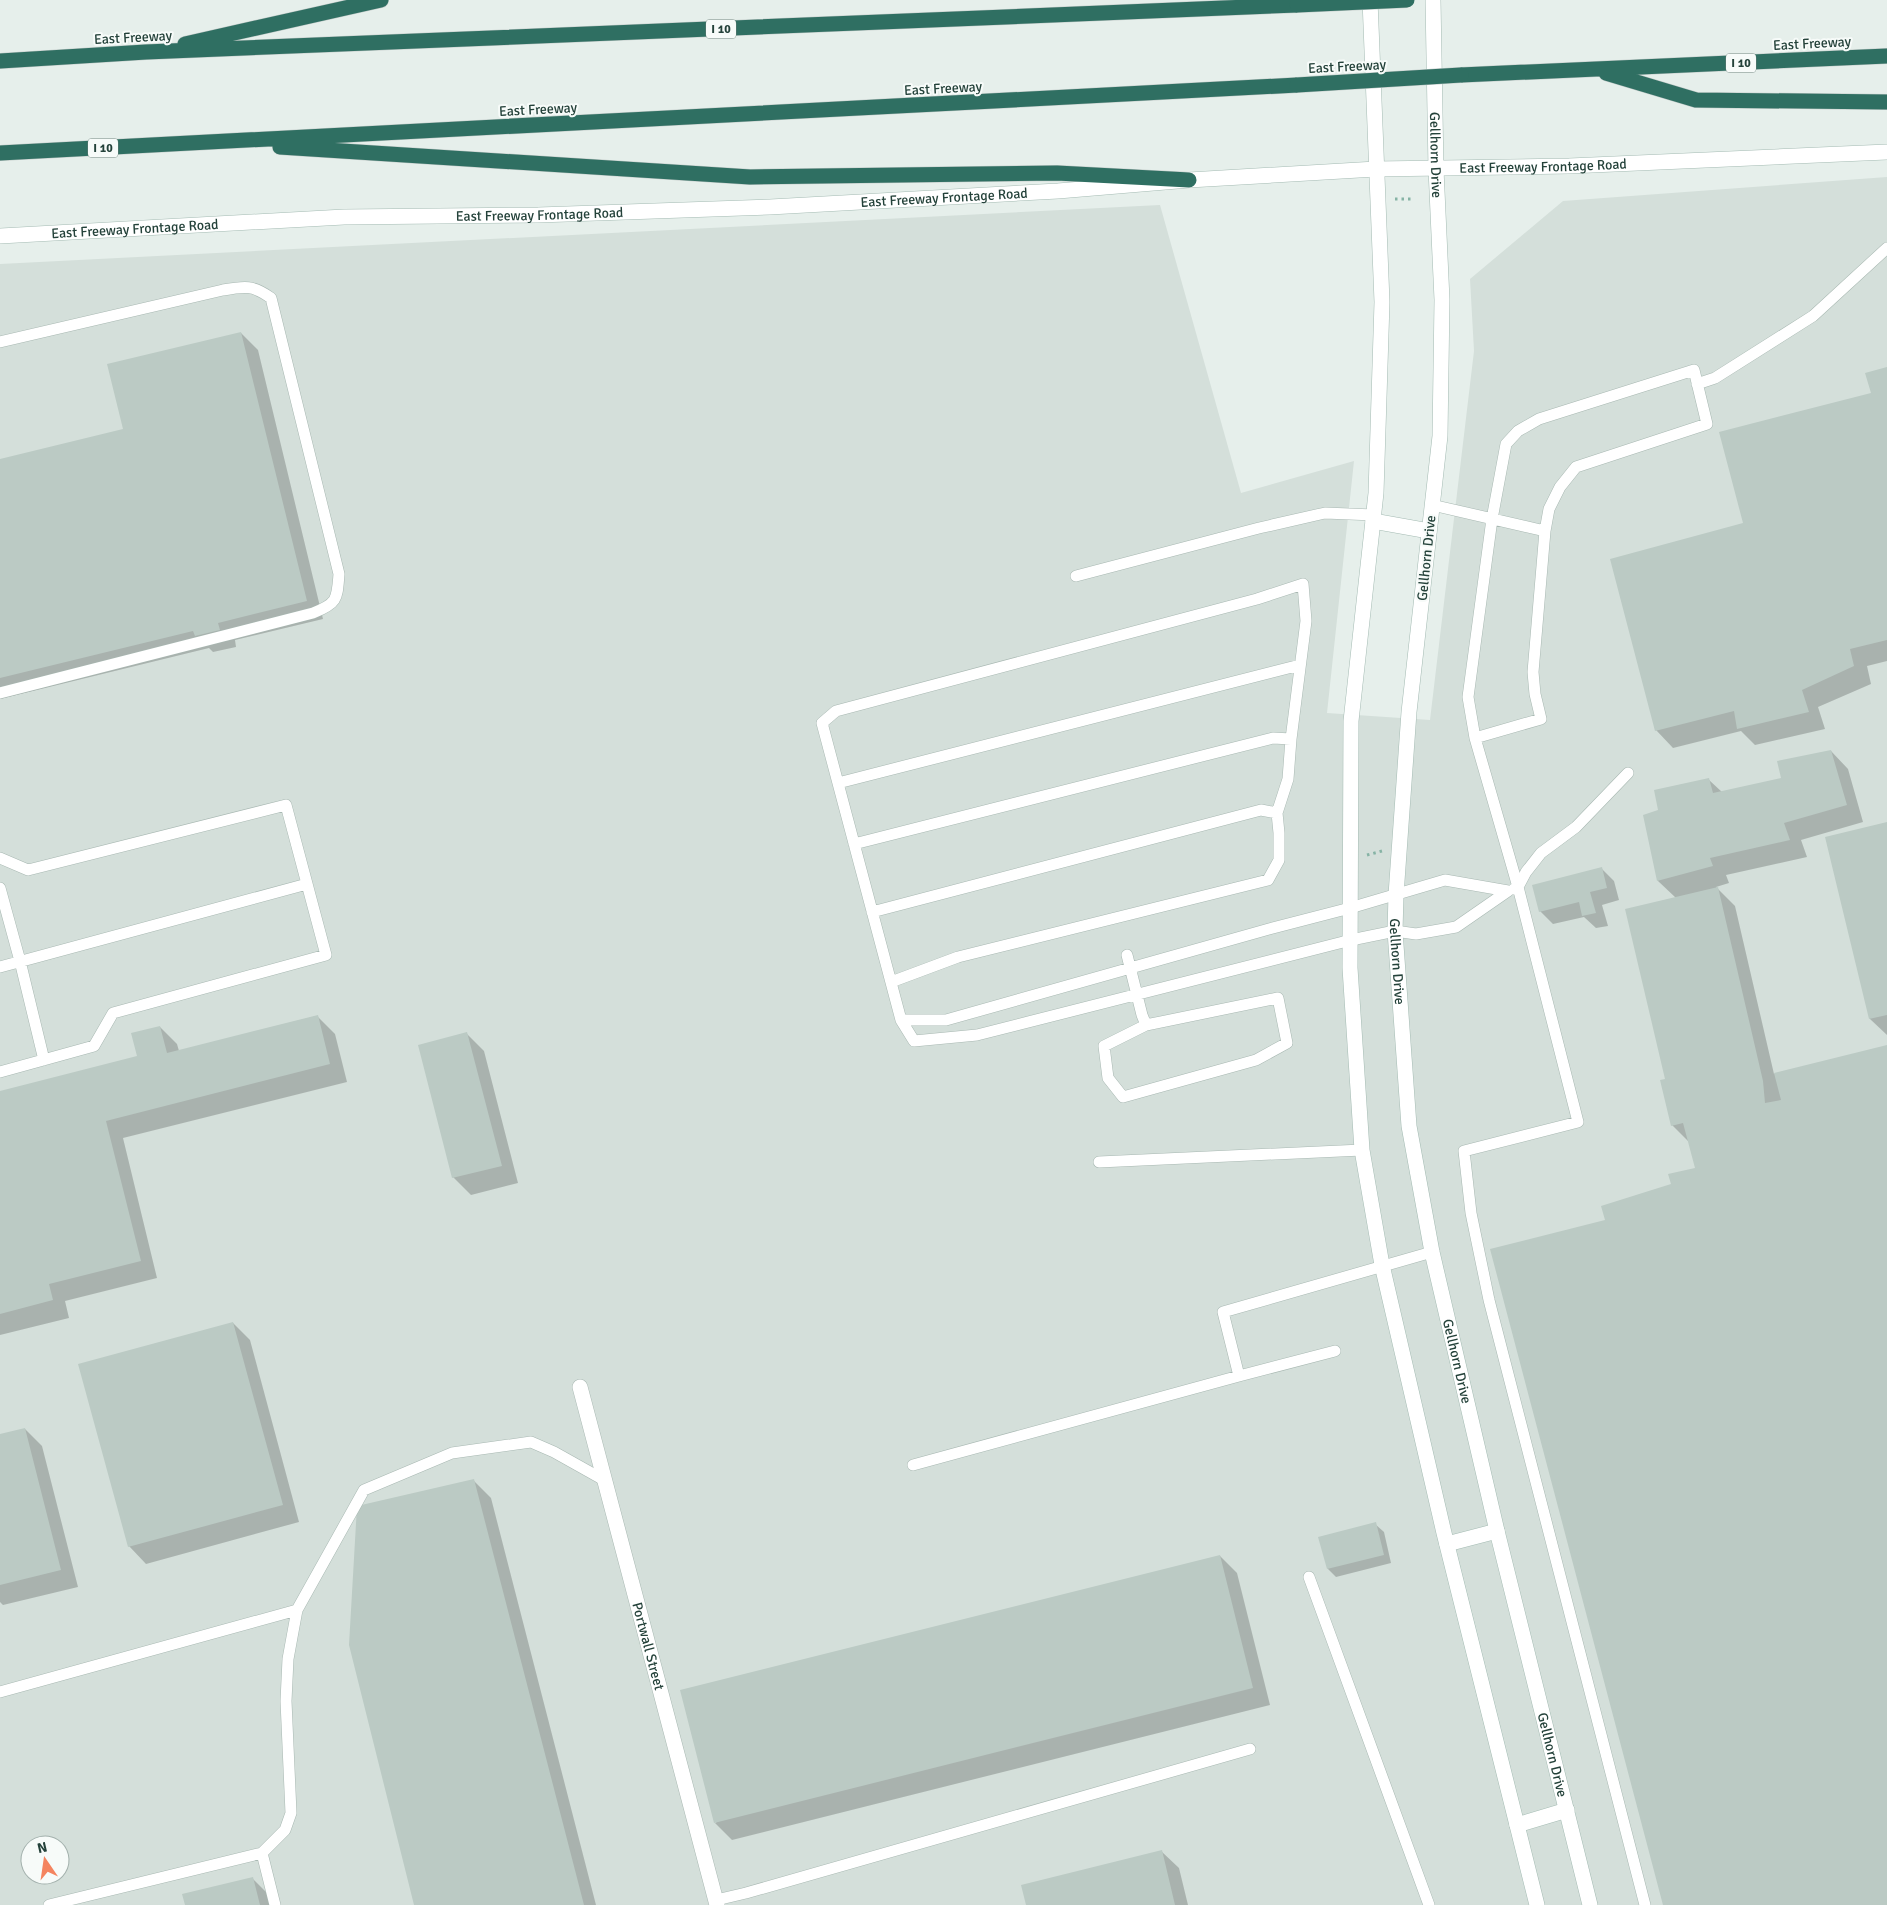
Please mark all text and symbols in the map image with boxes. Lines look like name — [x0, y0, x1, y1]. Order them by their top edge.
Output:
road number: I 10 — [706, 20, 736, 38]
street label: East Freeway — [94, 27, 173, 48]
street label: East Freeway — [1773, 33, 1852, 54]
road number: I 10 — [1726, 54, 1756, 72]
street label: East Freeway — [1308, 56, 1387, 77]
street label: East Freeway — [904, 78, 983, 99]
street label: East Freeway — [499, 99, 578, 120]
street label: Gellhorn Drive — [1426, 112, 1445, 198]
road number: I 10 — [88, 138, 118, 158]
street label: East Freeway Frontage Road — [1459, 155, 1627, 177]
street label: East Freeway Frontage Road — [860, 185, 1028, 211]
street label: East Freeway Frontage Road — [456, 204, 624, 225]
street label: East Freeway Frontage Road — [51, 216, 219, 242]
street label: Gellhorn Drive — [1414, 514, 1439, 602]
street label: Gellhorn Drive — [1386, 918, 1408, 1005]
street label: Gellhorn Drive — [1439, 1317, 1475, 1405]
street label: Portwall Street — [628, 1600, 668, 1692]
street label: Gellhorn Drive — [1533, 1711, 1571, 1799]
north arrow — [20, 1835, 70, 1885]
text: N — [36, 1838, 49, 1857]

